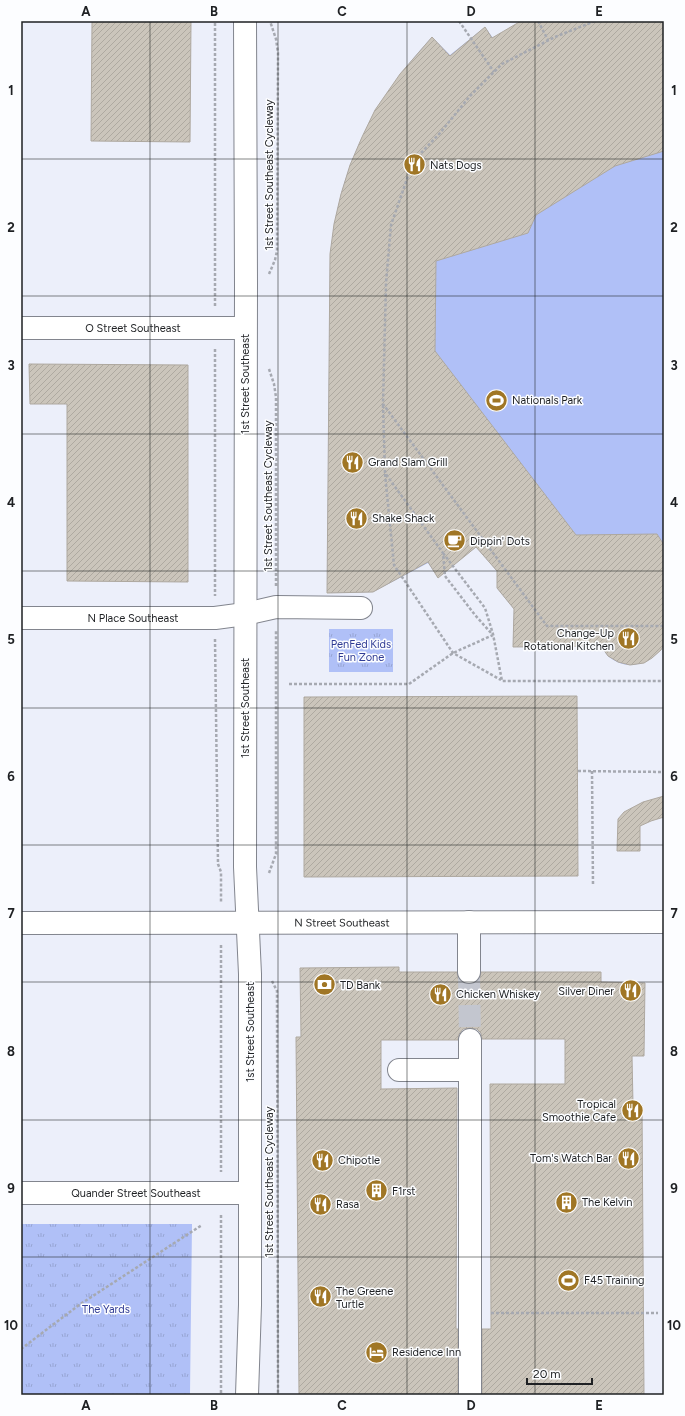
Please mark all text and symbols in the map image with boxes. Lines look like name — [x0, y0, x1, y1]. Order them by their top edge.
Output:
text: A — [81, 4, 91, 19]
text: B — [210, 4, 218, 19]
text: C — [337, 4, 347, 19]
text: D — [466, 4, 476, 19]
text: E — [595, 4, 603, 19]
text: 1 — [8, 83, 14, 98]
text: 1 — [671, 83, 677, 98]
street label: 1st Street Southeast Cycleway — [263, 99, 276, 250]
restaurant icon: Nats Dogs — [401, 152, 427, 178]
place label: Nats Dogs — [430, 159, 482, 172]
text: 2 — [7, 220, 15, 235]
text: 2 — [670, 220, 678, 235]
street label: O Street Southeast — [85, 322, 181, 335]
street label: 1st Street Southeast — [239, 334, 252, 434]
text: 3 — [7, 358, 15, 373]
text: 3 — [670, 358, 678, 373]
sports icon: Nationals Park — [483, 387, 509, 413]
place label: Nationals Park — [512, 394, 583, 407]
street label: 1st Street Southeast Cycleway — [262, 420, 275, 571]
restaurant icon: Grand Slam Grill — [340, 449, 366, 475]
place label: Grand Slam Grill — [368, 456, 447, 469]
text: 4 — [7, 495, 15, 510]
text: 4 — [670, 495, 678, 510]
restaurant icon: Shake Shack — [344, 505, 370, 531]
place label: Shake Shack — [372, 512, 435, 525]
cafe icon: Dippin' Dots — [441, 528, 467, 554]
place label: Dippin' Dots — [470, 535, 530, 548]
street label: N Place Southeast — [88, 612, 178, 625]
restaurant icon: Change-Up Rotational Kitchen — [616, 626, 642, 652]
place label: Change-Up Rotational Kitchen — [523, 627, 614, 653]
text: 5 — [7, 632, 15, 647]
text: 5 — [670, 632, 678, 647]
park label: PenFed Kids Fun Zone — [331, 638, 391, 664]
street label: 1st Street Southeast — [239, 658, 252, 758]
text: 6 — [7, 769, 15, 784]
text: 6 — [670, 769, 678, 784]
text: 7 — [7, 906, 15, 921]
text: 7 — [670, 906, 678, 921]
street label: N Street Southeast — [294, 916, 390, 929]
bank icon: TD Bank — [312, 972, 338, 998]
restaurant icon: Silver Diner — [617, 978, 643, 1004]
place label: TD Bank — [340, 979, 381, 992]
restaurant icon: Chicken Whiskey — [428, 981, 454, 1007]
street label: 1st Street Southeast — [244, 982, 257, 1082]
place label: Silver Diner — [558, 985, 614, 998]
place label: Chicken Whiskey — [456, 988, 540, 1001]
text: 8 — [7, 1044, 15, 1059]
text: 8 — [670, 1044, 678, 1059]
restaurant icon: Tropical Smoothie Cafe — [619, 1097, 645, 1123]
place label: Tropical Smoothie Cafe — [542, 1098, 616, 1124]
street label: 1st Street Southeast Cycleway — [263, 1106, 276, 1257]
restaurant icon: Tom's Watch Bar — [615, 1145, 641, 1171]
restaurant icon: Chipotle — [309, 1147, 335, 1173]
place label: Tom's Watch Bar — [530, 1152, 612, 1165]
place label: Chipotle — [338, 1154, 380, 1167]
building icon: F1rst — [364, 1178, 390, 1204]
text: 9 — [7, 1181, 15, 1196]
text: 9 — [670, 1181, 678, 1196]
place label: F1rst — [392, 1185, 416, 1198]
street label: Quander Street Southeast — [71, 1187, 201, 1200]
building icon: The Kelvin — [554, 1189, 580, 1215]
restaurant icon: Rasa — [308, 1191, 334, 1217]
place label: The Kelvin — [582, 1196, 632, 1209]
place label: Rasa — [336, 1198, 359, 1211]
sports icon: F45 Training — [555, 1267, 581, 1293]
place label: F45 Training — [584, 1274, 645, 1287]
restaurant icon: The Greene Turtle — [307, 1284, 333, 1310]
place label: The Greene Turtle — [336, 1285, 393, 1311]
park label: The Yards — [82, 1303, 130, 1316]
text: 10 — [4, 1318, 18, 1333]
text: 10 — [667, 1318, 681, 1333]
hotel icon: Residence Inn — [364, 1339, 390, 1365]
place label: Residence Inn — [392, 1346, 461, 1359]
scale bar — [527, 1360, 592, 1386]
text: 20 m — [533, 1367, 561, 1381]
text: A — [81, 1398, 91, 1413]
text: B — [210, 1398, 218, 1413]
text: C — [337, 1398, 347, 1413]
text: D — [466, 1398, 476, 1413]
text: E — [595, 1398, 603, 1413]

